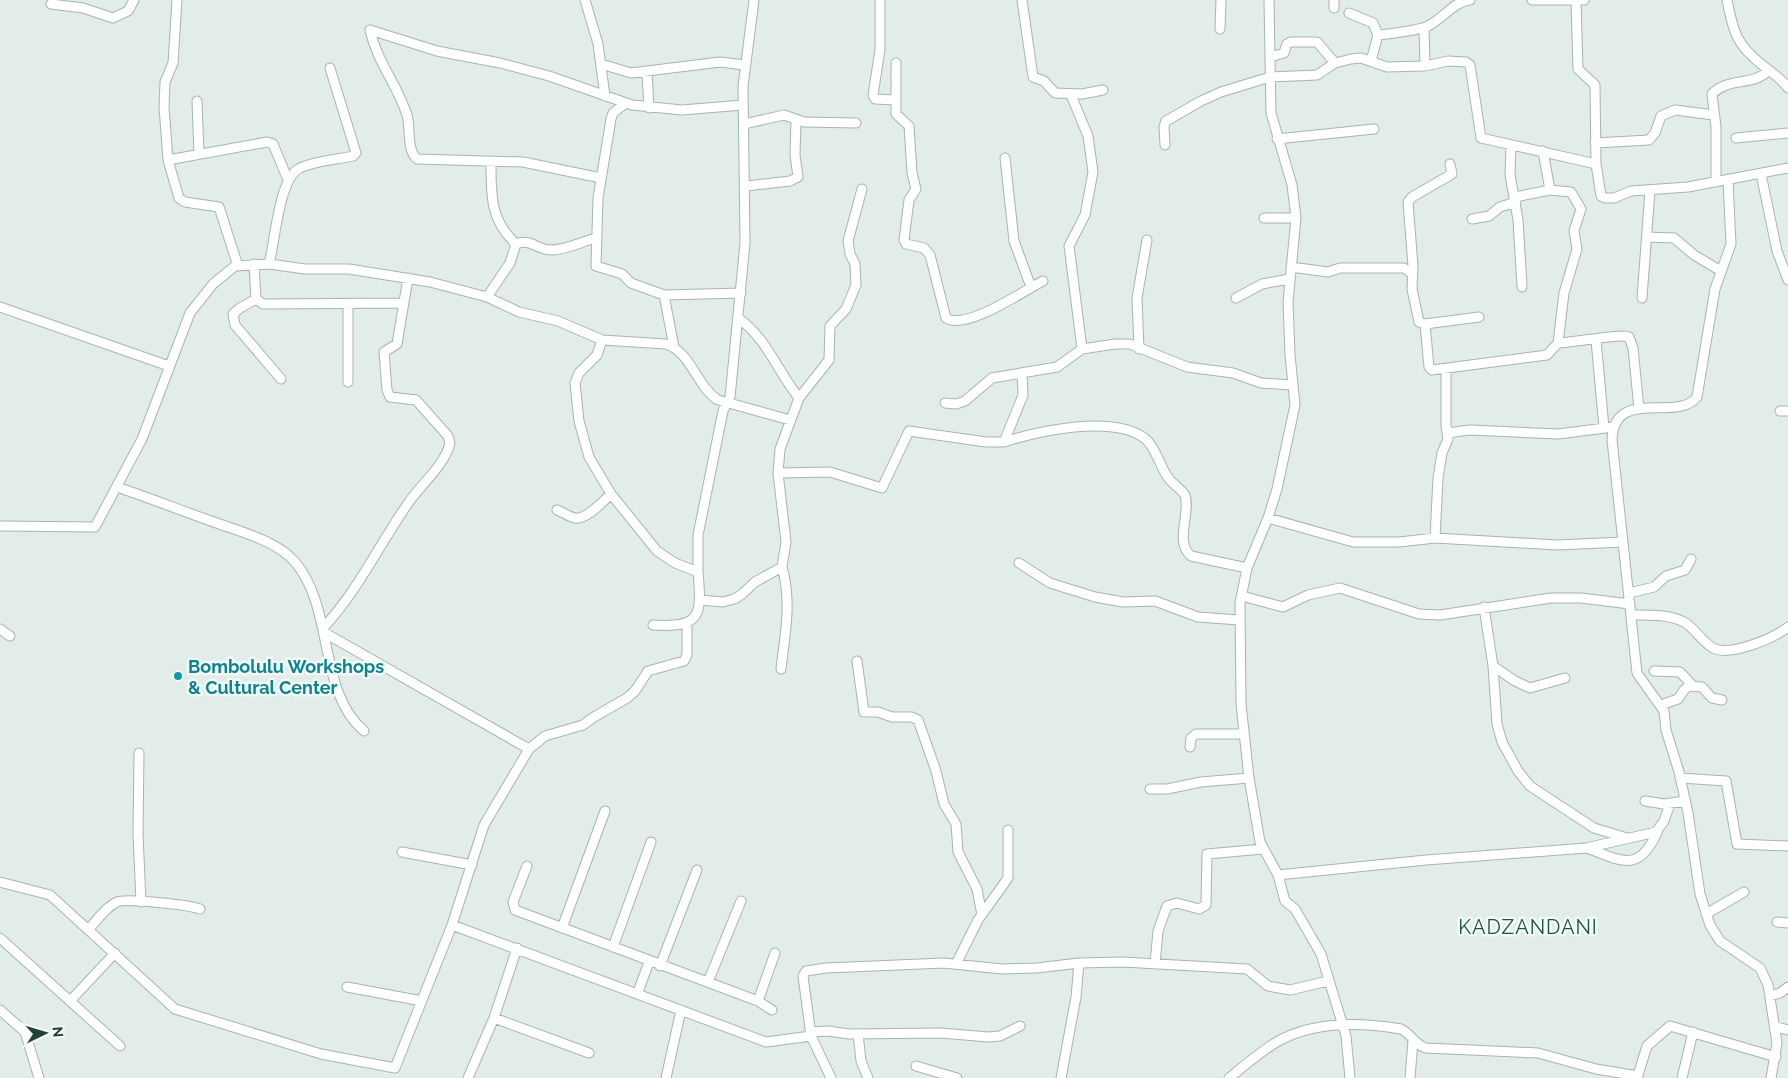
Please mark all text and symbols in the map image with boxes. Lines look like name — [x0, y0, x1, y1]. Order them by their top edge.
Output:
place label: Bombolulu Workshops & Cultural Center — [188, 656, 384, 698]
marker: Bombolulu Workshops & Cultural Center — [172, 670, 184, 682]
district label: KADZANDANI — [1458, 915, 1598, 939]
north arrow — [20, 1008, 70, 1058]
text: N — [50, 1026, 66, 1038]

